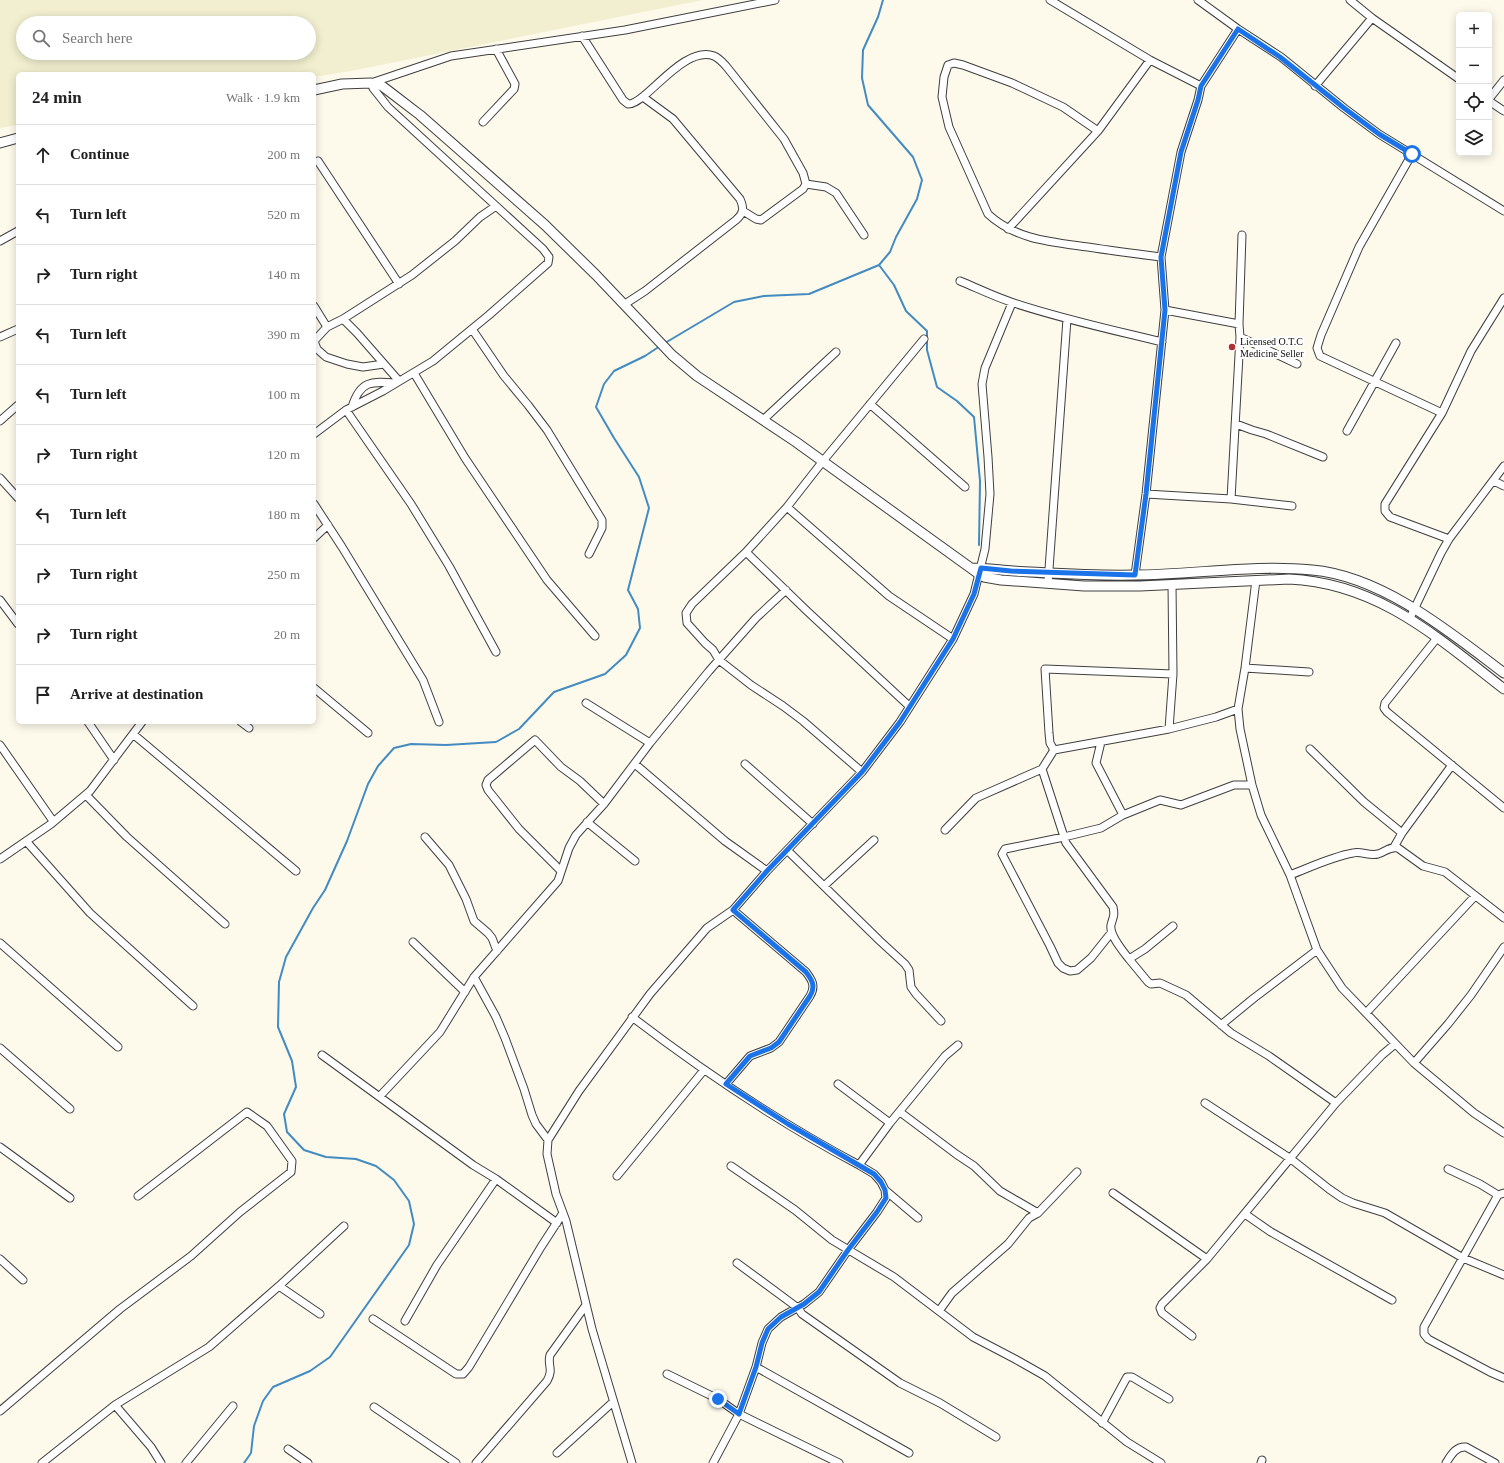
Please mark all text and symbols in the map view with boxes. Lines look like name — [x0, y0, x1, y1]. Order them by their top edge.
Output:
map controls — [1456, 12, 1492, 156]
button: + — [1456, 12, 1492, 48]
search box — [16, 16, 316, 60]
icon: search — [30, 27, 52, 49]
text: Search here — [62, 30, 132, 46]
button: − — [1456, 48, 1492, 84]
button: locate — [1456, 84, 1492, 120]
text: 24 min — [32, 88, 82, 107]
text: Walk · 1.9 km — [226, 90, 300, 105]
button: layers — [1456, 120, 1492, 156]
icon: ahead — [32, 144, 54, 166]
route start — [1403, 145, 1421, 163]
text: Continue — [70, 146, 129, 162]
text: 200 m — [267, 147, 300, 162]
icon: left — [32, 204, 54, 226]
text: Turn left — [70, 206, 127, 222]
text: 520 m — [267, 207, 300, 222]
icon: right — [32, 264, 54, 286]
text: Turn right — [70, 266, 137, 282]
text: 140 m — [267, 267, 300, 282]
icon: left — [32, 324, 54, 346]
text: Turn left — [70, 326, 127, 342]
text: 390 m — [267, 327, 300, 342]
place label: Licensed O.T.C Medicine Seller — [1240, 336, 1304, 359]
marker: Licensed O.T.C Medicine Seller — [1227, 342, 1237, 352]
icon: left — [32, 384, 54, 406]
text: Turn left — [70, 386, 127, 402]
text: 100 m — [267, 387, 300, 402]
icon: right — [32, 444, 54, 466]
text: Turn right — [70, 446, 137, 462]
text: 120 m — [267, 447, 300, 462]
icon: left — [32, 504, 54, 526]
text: Turn left — [70, 506, 127, 522]
text: 180 m — [267, 507, 300, 522]
icon: right — [32, 564, 54, 586]
text: Turn right — [70, 566, 137, 582]
text: 250 m — [267, 567, 300, 582]
icon: right — [32, 624, 54, 646]
text: Turn right — [70, 626, 137, 642]
text: 20 m — [274, 627, 300, 642]
icon: arrive — [32, 684, 54, 706]
text: Arrive at destination — [70, 686, 203, 702]
route end — [709, 1390, 727, 1408]

